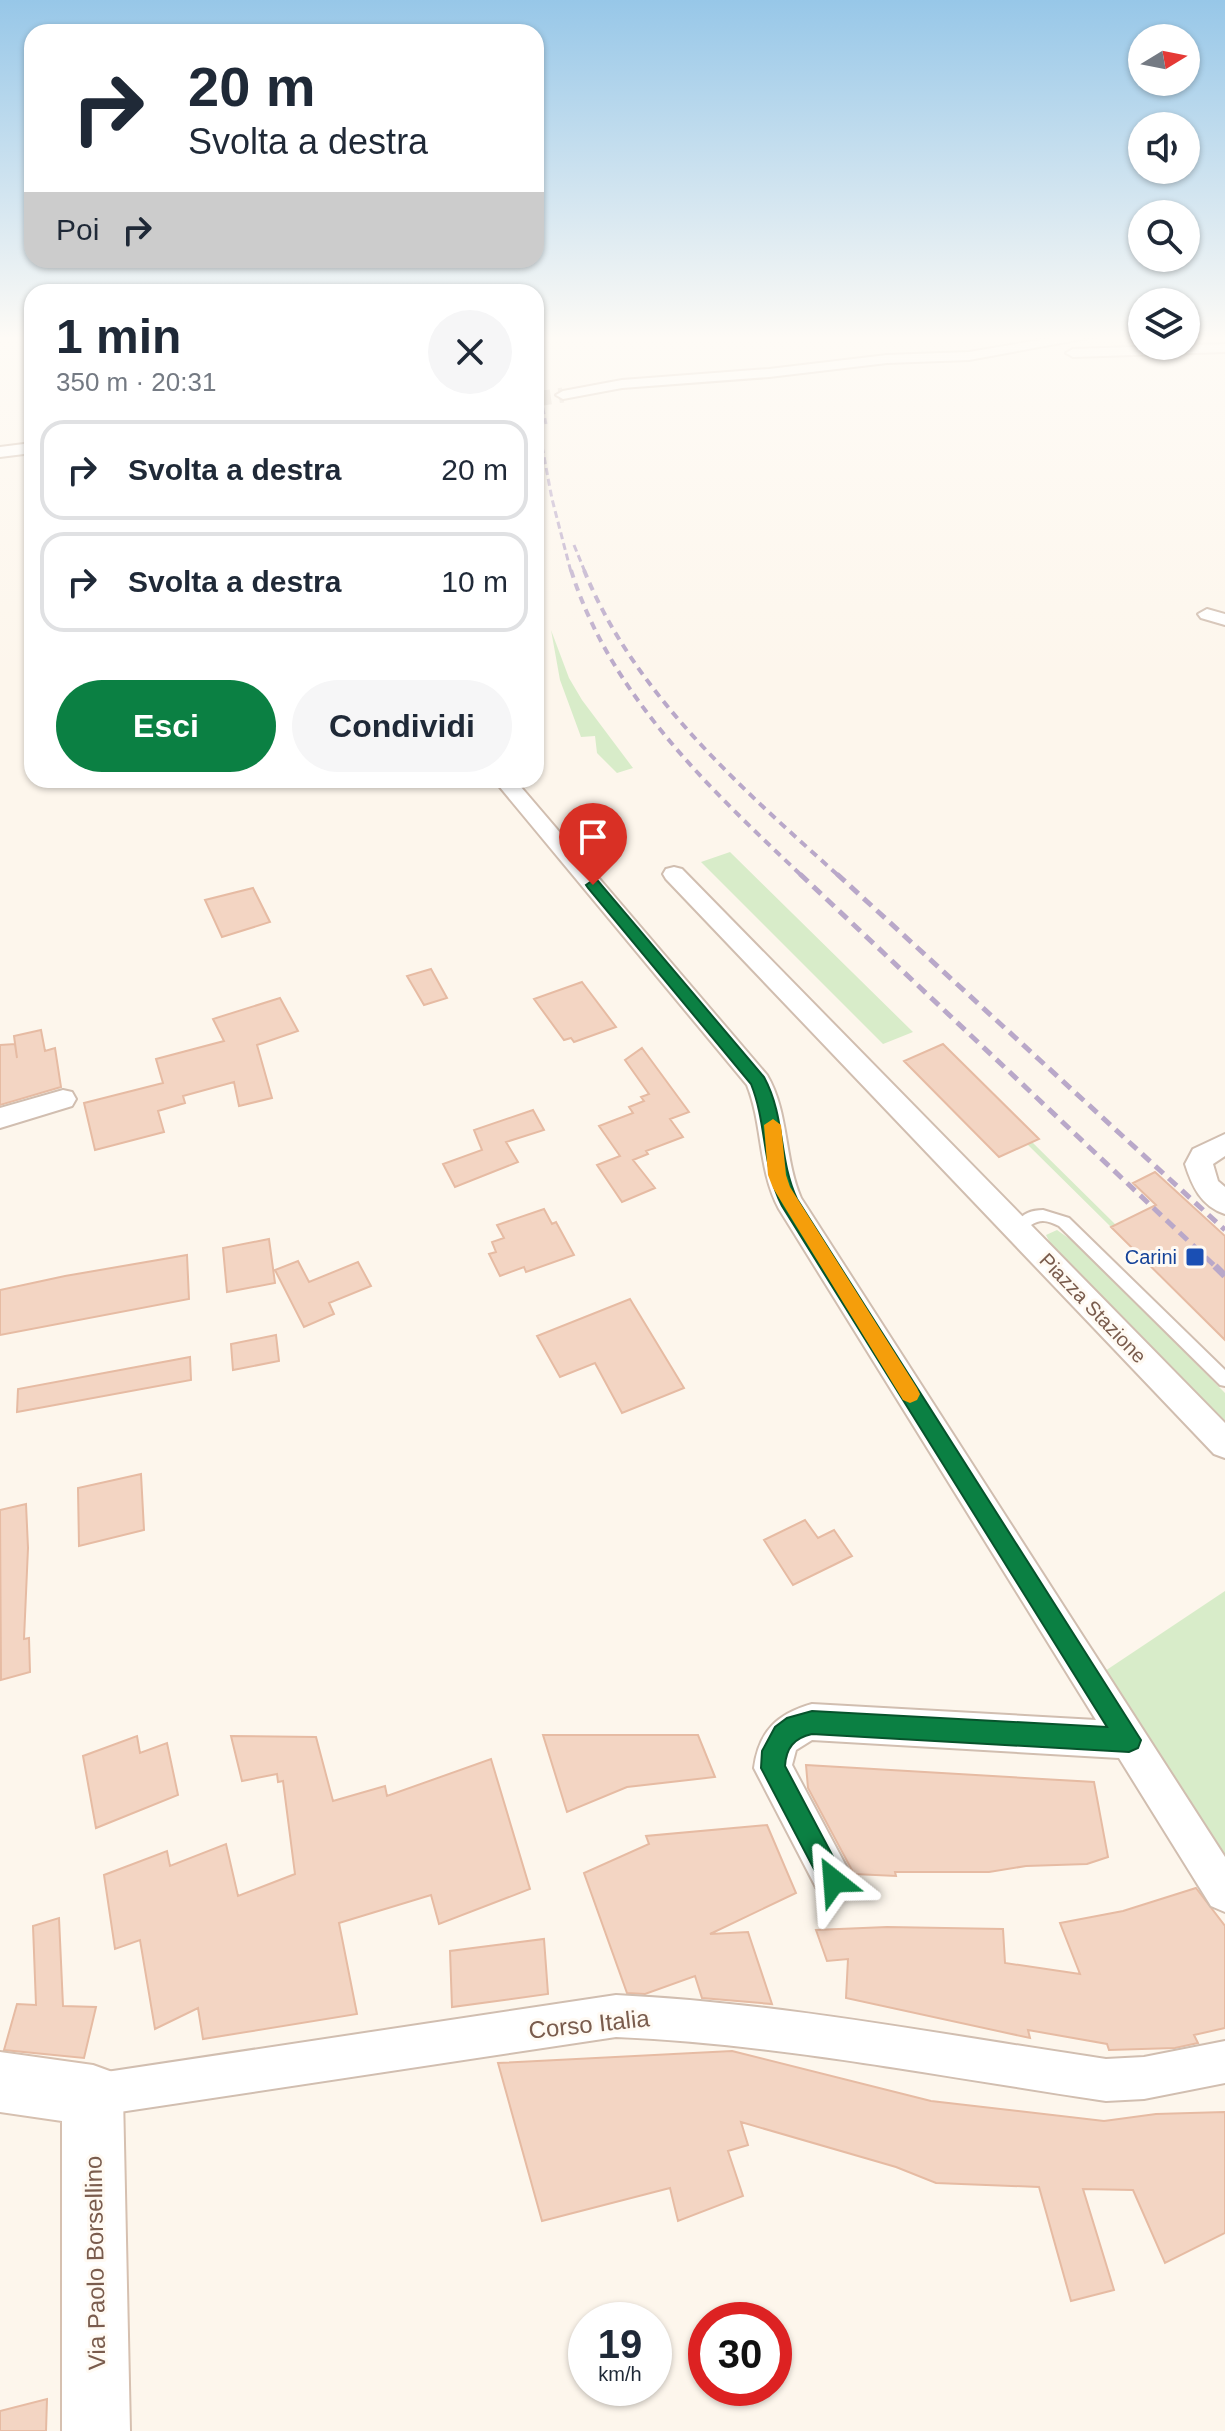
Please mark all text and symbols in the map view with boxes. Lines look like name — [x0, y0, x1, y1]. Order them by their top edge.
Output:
north arrow — [1128, 24, 1200, 96]
map controls — [1128, 24, 1200, 360]
text: 20 m — [188, 55, 316, 118]
icon: right — [56, 56, 160, 160]
button: sound — [1128, 112, 1200, 184]
text: Svolta a destra — [188, 121, 428, 162]
button: search — [1128, 200, 1200, 272]
icon: right — [115, 208, 159, 252]
text: Poi — [56, 213, 99, 246]
button: layers — [1128, 288, 1200, 360]
text: 1 min — [56, 310, 181, 363]
button: close — [428, 310, 512, 394]
text: 350 m · 20:31 — [56, 367, 216, 397]
icon: right — [60, 448, 104, 492]
text: Svolta a destra — [128, 453, 341, 486]
text: 20 m — [441, 453, 508, 486]
icon: right — [60, 560, 104, 604]
text: Svolta a destra — [128, 565, 341, 598]
text: 10 m — [441, 565, 508, 598]
button: Esci — [56, 680, 276, 772]
button: Condividi — [292, 680, 512, 772]
pin — [559, 803, 627, 885]
icon: arrive — [571, 815, 615, 859]
place label: Carini — [1125, 1246, 1177, 1268]
marker: Carini — [1184, 1246, 1206, 1268]
street label: Piazza Stazione — [1035, 1249, 1151, 1367]
position arrow — [792, 1839, 876, 1923]
street label: Corso Italia — [527, 2004, 651, 2044]
street label: Via Paolo Borsellino — [80, 2156, 110, 2370]
speed limit sign: 30 — [688, 2302, 792, 2406]
text: 19 — [598, 2322, 642, 2366]
text: km/h — [598, 2363, 642, 2385]

